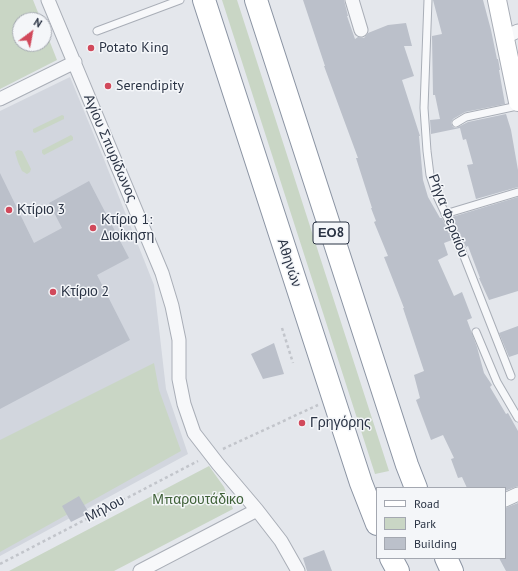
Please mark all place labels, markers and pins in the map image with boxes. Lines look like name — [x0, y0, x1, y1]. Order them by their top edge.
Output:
place label: Potato King — [99, 40, 169, 56]
marker: Potato King — [86, 43, 96, 53]
place label: Serendipity — [116, 78, 184, 94]
marker: Serendipity — [103, 81, 113, 91]
place label: Κτίριο 3 — [17, 202, 65, 218]
marker: Κτίριο 3 — [4, 205, 14, 215]
place label: Κτίριο 1: Διοίκηση — [101, 212, 154, 244]
marker: Κτίριο 1: Διοίκηση — [88, 223, 98, 233]
place label: Κτίριο 2 — [61, 284, 109, 300]
marker: Κτίριο 2 — [48, 287, 58, 297]
place label: Γρηγόρης — [310, 415, 371, 431]
marker: Γρηγόρης — [297, 418, 307, 428]

